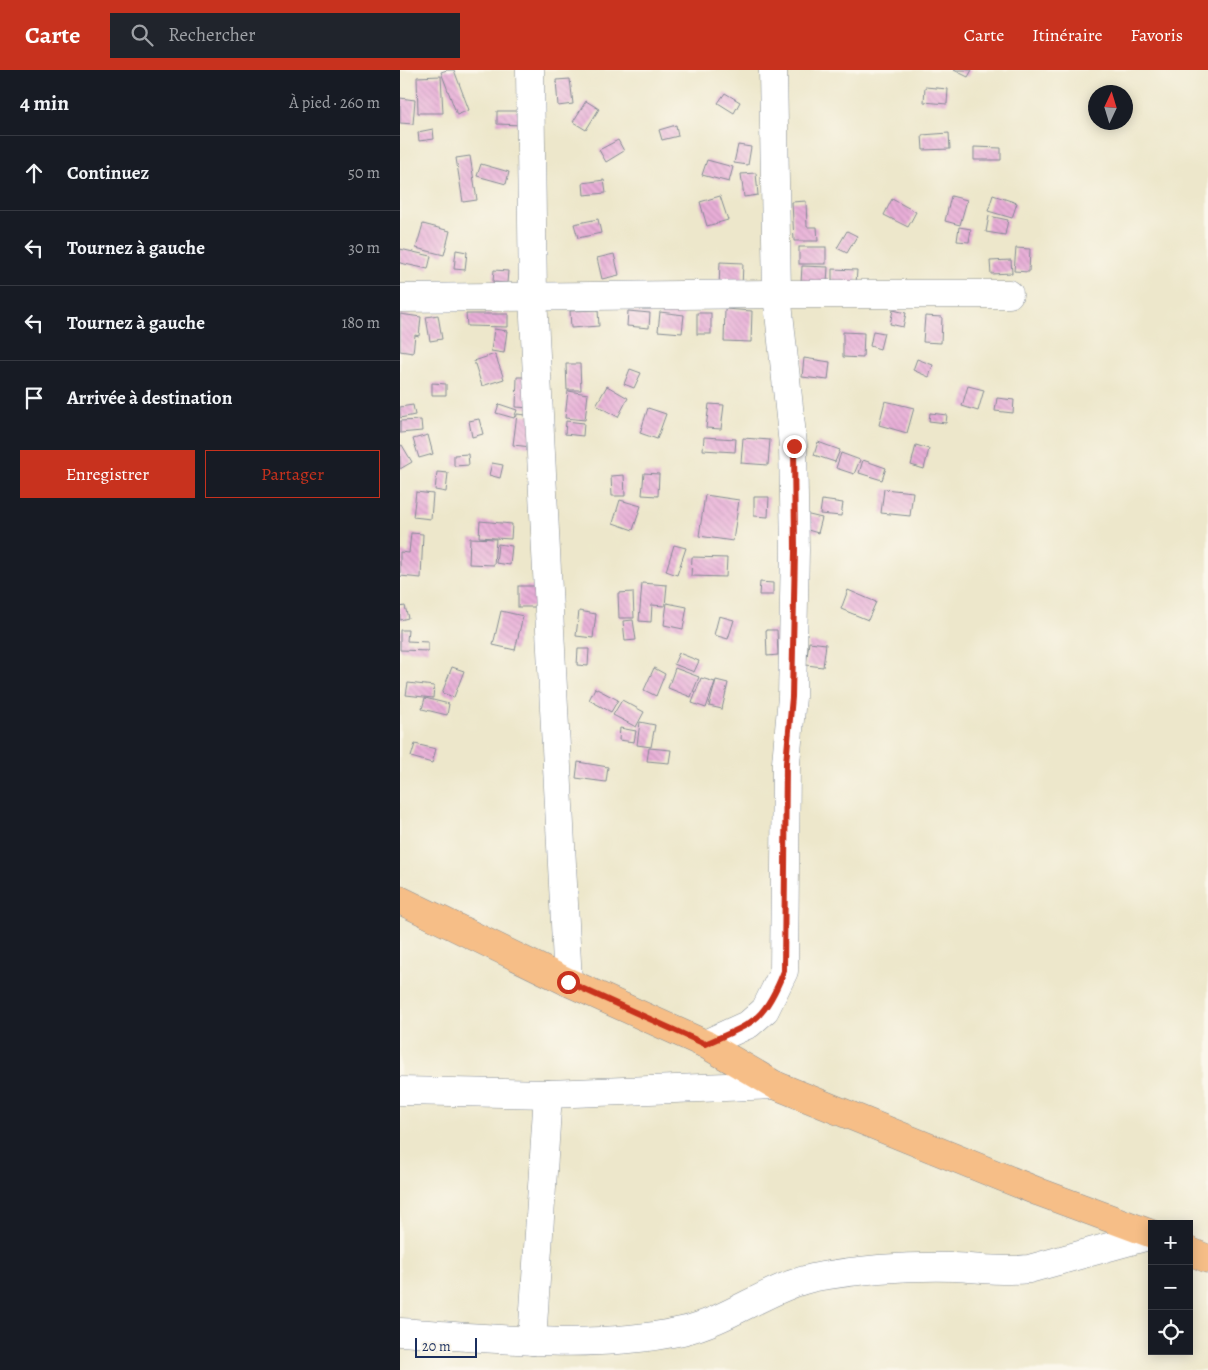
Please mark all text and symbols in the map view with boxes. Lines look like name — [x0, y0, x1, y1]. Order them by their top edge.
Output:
search box — [110, 13, 460, 58]
text: Carte — [25, 19, 80, 51]
icon: search — [128, 21, 156, 49]
text: Rechercher — [168, 22, 256, 48]
text: Carte — [964, 23, 1004, 47]
text: Itinéraire — [1032, 23, 1103, 47]
text: Favoris — [1131, 23, 1183, 47]
north arrow — [1088, 85, 1133, 130]
text: 4 min — [20, 89, 69, 117]
text: À pied · 260 m — [289, 92, 380, 114]
icon: ahead — [20, 159, 48, 187]
text: Continuez — [67, 160, 149, 186]
text: 50 m — [348, 162, 380, 184]
icon: left — [20, 234, 48, 262]
text: Tournez à gauche — [67, 235, 205, 261]
text: 30 m — [348, 237, 380, 259]
icon: left — [20, 309, 48, 337]
text: Tournez à gauche — [67, 310, 205, 336]
text: 180 m — [342, 312, 380, 334]
icon: arrive — [20, 384, 48, 412]
text: Arrivée à destination — [67, 385, 232, 411]
route end — [783, 435, 806, 458]
button: Enregistrer — [20, 450, 195, 498]
button: Partager — [205, 450, 380, 498]
route start — [557, 971, 580, 994]
map controls — [1148, 1220, 1193, 1355]
button: + — [1148, 1220, 1193, 1265]
button: − — [1148, 1265, 1193, 1310]
button: locate — [1148, 1310, 1193, 1355]
scale bar — [415, 1335, 478, 1358]
text: 20 m — [422, 1337, 451, 1356]

